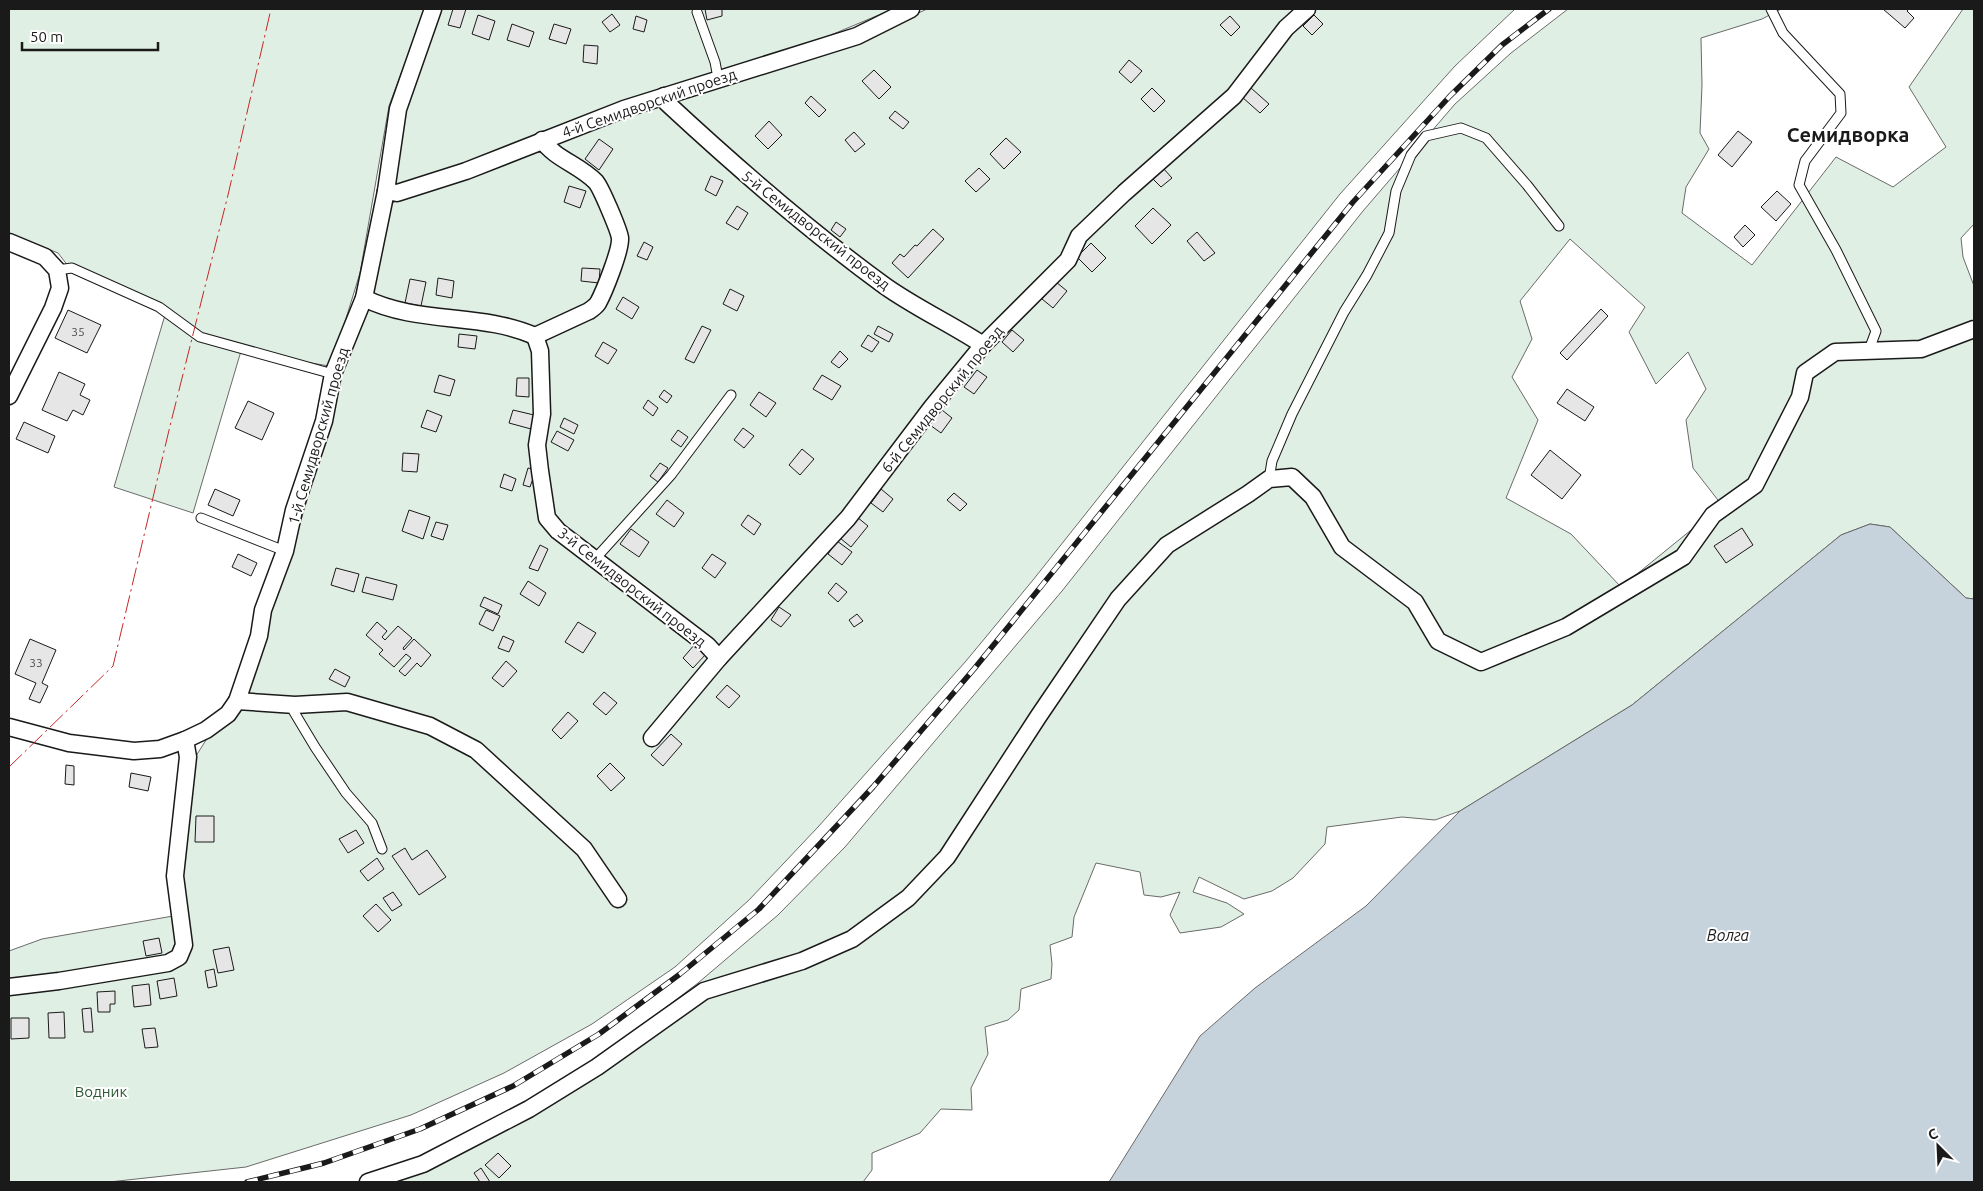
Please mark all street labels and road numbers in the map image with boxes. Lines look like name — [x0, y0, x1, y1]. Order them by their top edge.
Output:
street label: 4-й Семидворский проезд — [560, 65, 739, 141]
street label: 5-й Семидворский проезд — [739, 167, 894, 293]
street label: 6-й Семидворский проезд — [878, 322, 1006, 476]
street label: 1-й Семидворский проезд — [285, 345, 351, 526]
street label: 3-й Семидворский проезд — [555, 524, 710, 650]

